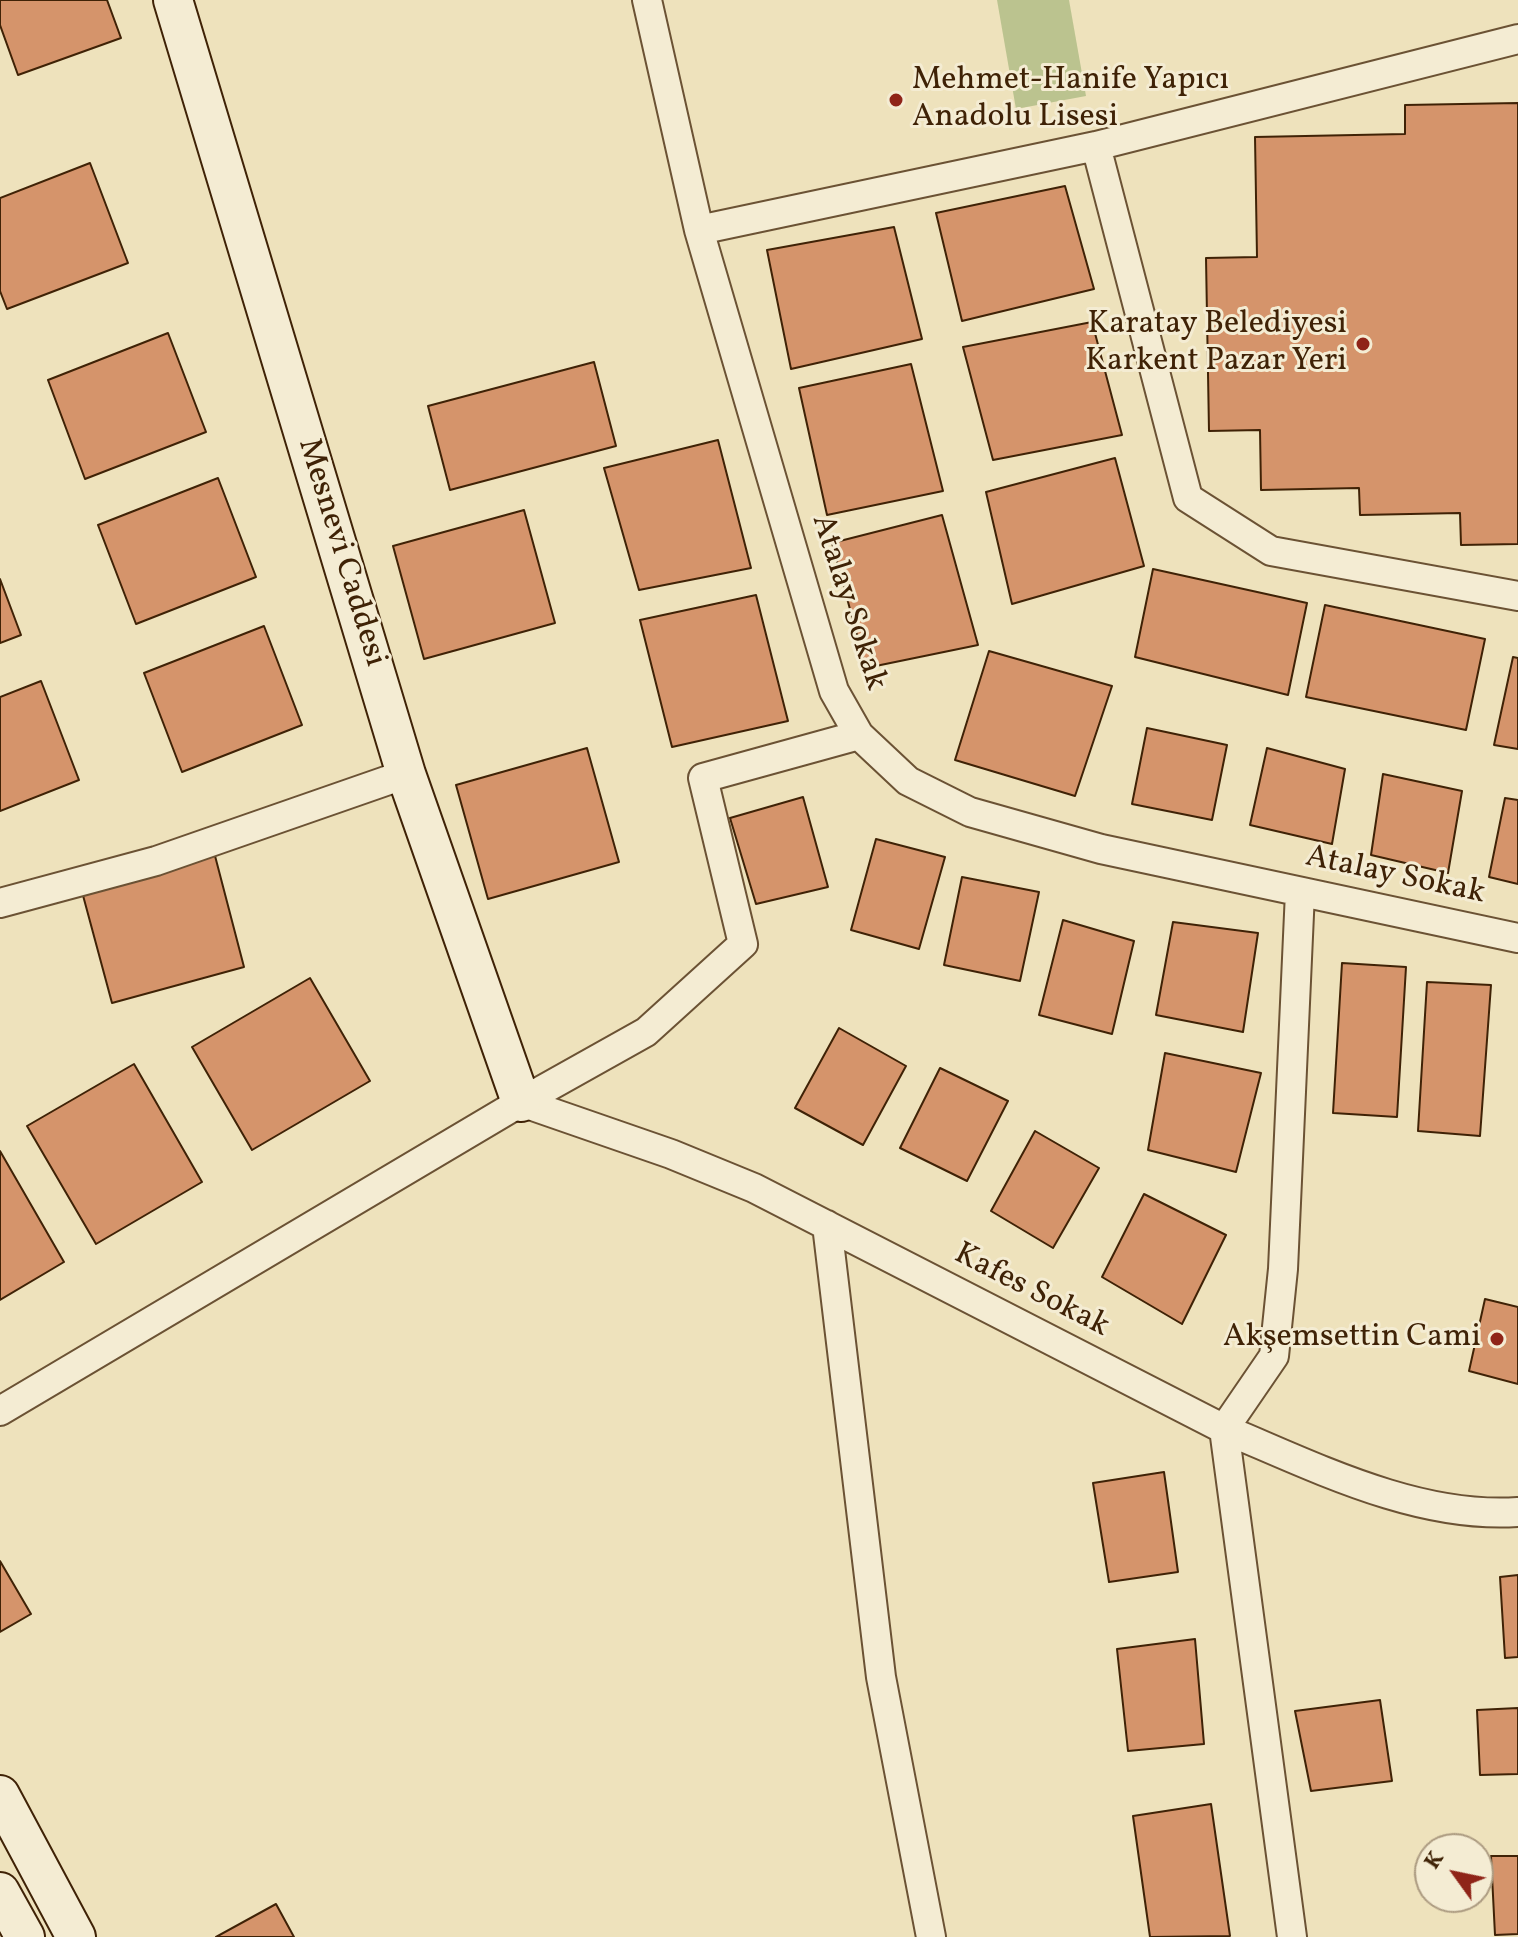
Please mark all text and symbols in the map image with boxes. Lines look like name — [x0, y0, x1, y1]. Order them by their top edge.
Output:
place label: Mehmet-Hanife Yapıcı Anadolu Lisesi — [912, 63, 1229, 138]
marker: Mehmet-Hanife Yapıcı Anadolu Lisesi — [887, 91, 905, 109]
place label: Karatay Belediyesi Karkent Pazar Yeri — [1085, 307, 1347, 382]
marker: Karatay Belediyesi Karkent Pazar Yeri — [1354, 335, 1372, 353]
street label: Mesnevi Caddesi — [287, 434, 393, 672]
street label: Atalay Sokak — [801, 510, 893, 696]
street label: Atalay Sokak — [1302, 839, 1488, 915]
street label: Kafes Sokak — [947, 1237, 1115, 1347]
place label: Akşemsettin Cami — [1223, 1320, 1481, 1358]
marker: Akşemsettin Cami — [1488, 1330, 1506, 1348]
north arrow — [1414, 1833, 1494, 1913]
text: K — [1418, 1846, 1452, 1876]

